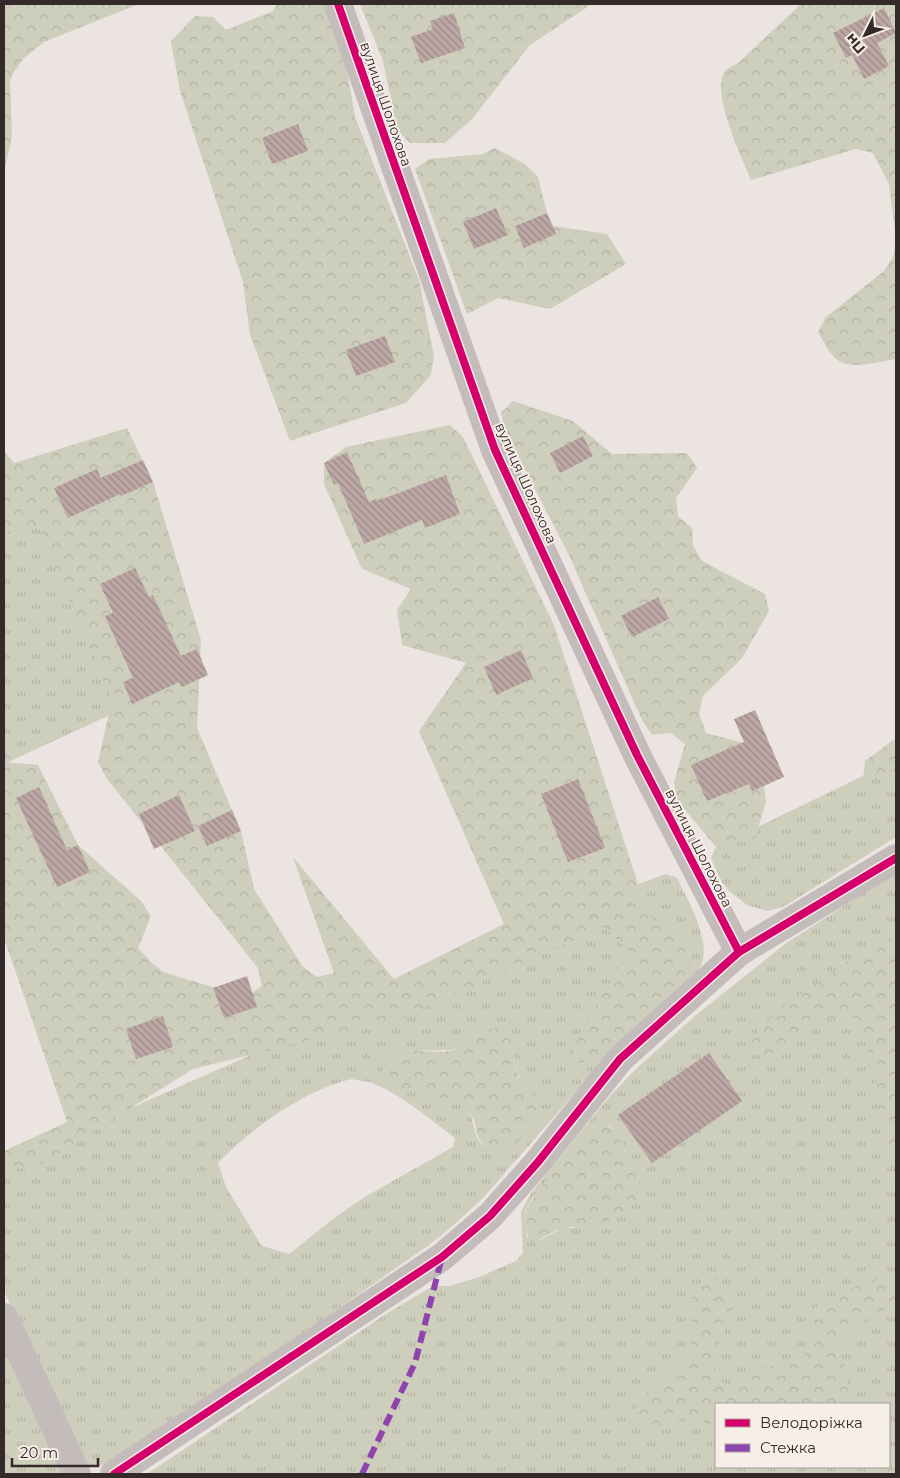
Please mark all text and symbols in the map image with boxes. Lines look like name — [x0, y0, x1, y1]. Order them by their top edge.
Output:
north arrow — [840, 10, 890, 60]
text: Пн — [842, 30, 869, 58]
street label: вулиця Шолохова — [356, 39, 416, 169]
street label: вулиця Шолохова — [491, 420, 561, 546]
street label: вулиця Шолохова — [661, 786, 737, 910]
legend — [715, 1403, 890, 1468]
text: Велодоріжка — [760, 1413, 863, 1432]
scale bar — [12, 1436, 99, 1468]
text: Стежка — [760, 1438, 816, 1457]
text: 20 m — [20, 1443, 58, 1462]

